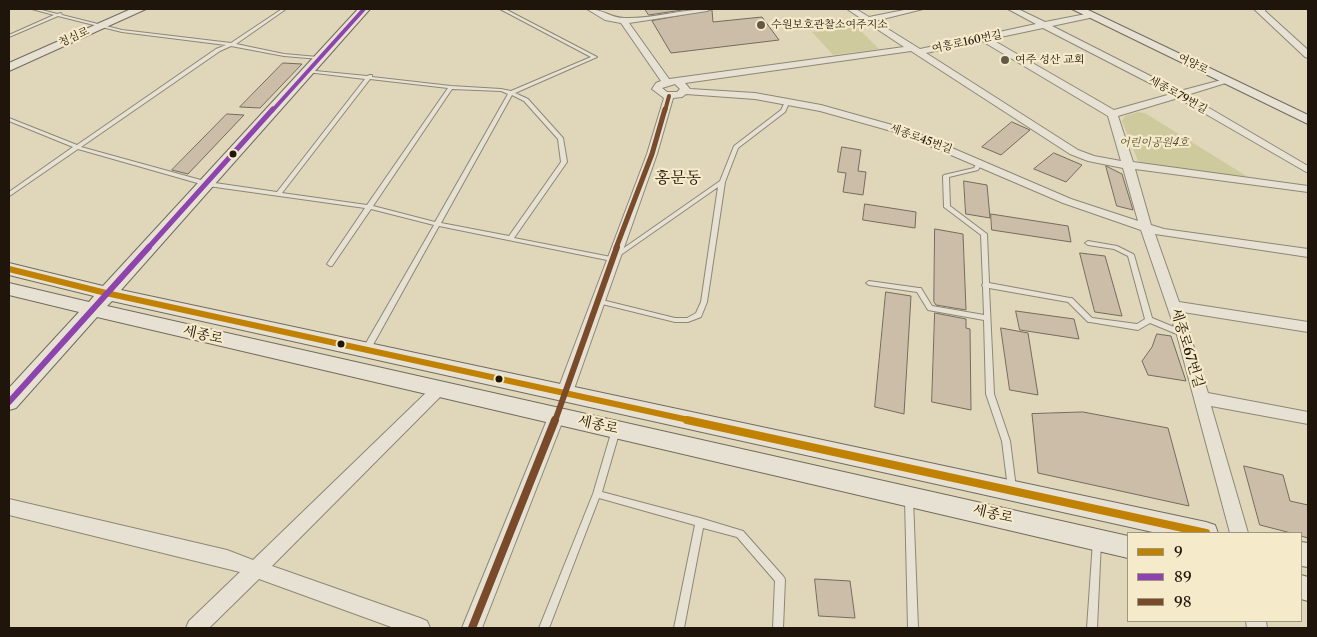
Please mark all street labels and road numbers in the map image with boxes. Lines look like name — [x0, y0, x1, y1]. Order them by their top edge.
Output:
street label: 청심로 — [57, 24, 91, 50]
street label: 여흥로160번길 — [931, 28, 1003, 56]
street label: 여양로 — [1176, 51, 1210, 77]
street label: 세종로79번길 — [1146, 73, 1210, 117]
street label: 세종로45번길 — [888, 122, 954, 156]
street label: 세종로67번길 — [1167, 306, 1207, 390]
street label: 세종로 — [181, 322, 225, 348]
street label: 세종로 — [576, 412, 620, 438]
street label: 세종로 — [971, 501, 1015, 527]

